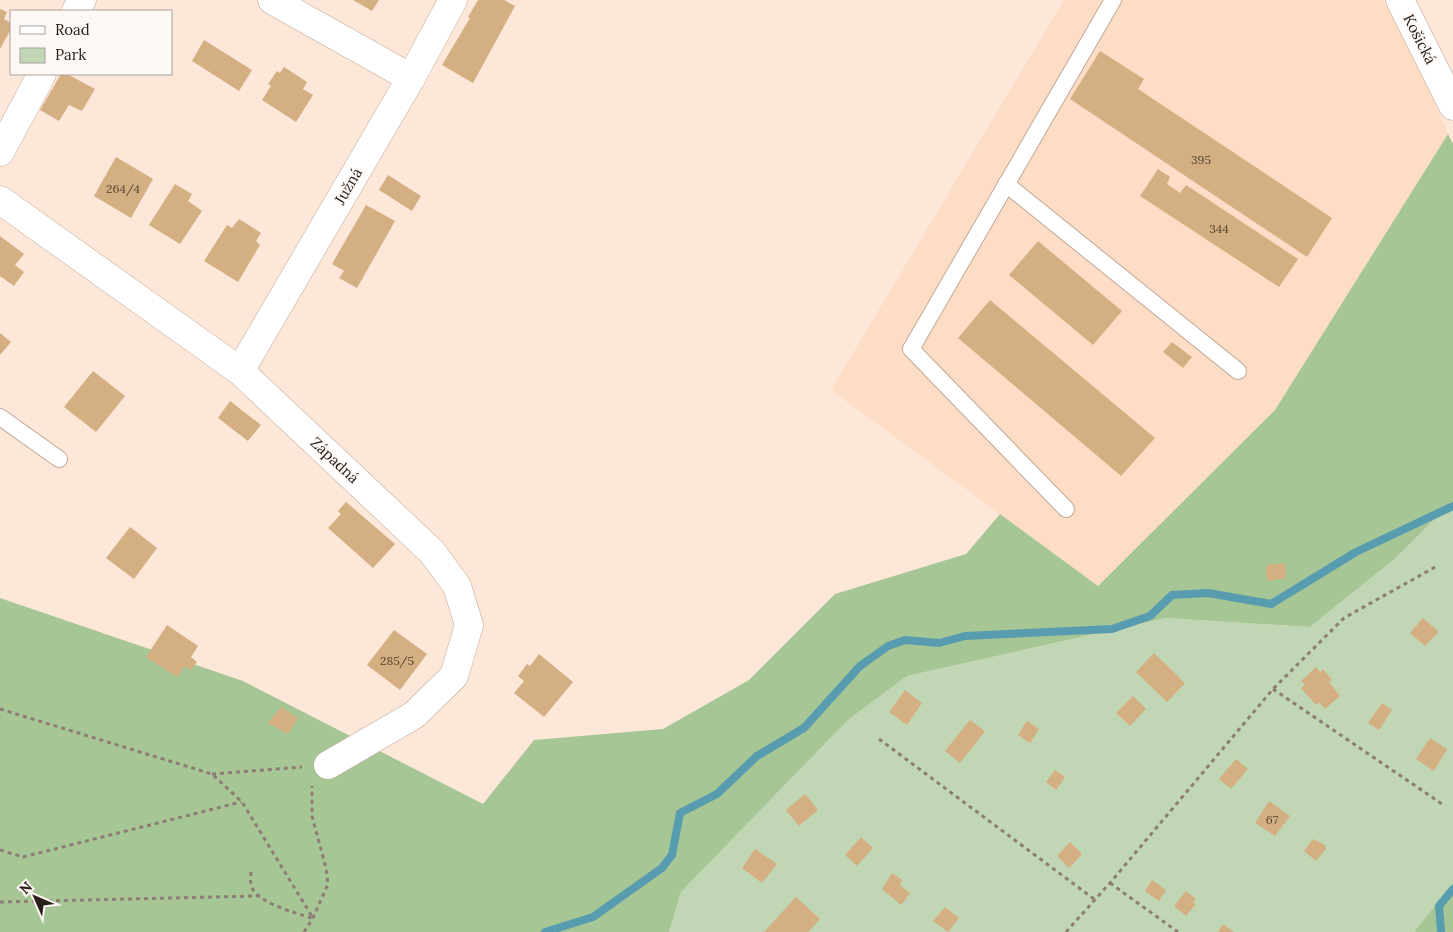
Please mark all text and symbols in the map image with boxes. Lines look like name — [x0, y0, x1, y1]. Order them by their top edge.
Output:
legend — [10, 10, 172, 75]
street label: Košická — [1399, 11, 1441, 67]
text: Road — [55, 20, 90, 39]
text: Park — [55, 45, 86, 64]
house number: 395 — [1191, 152, 1211, 167]
street label: Južná — [330, 164, 366, 209]
house number: 264/4 — [106, 181, 140, 197]
house number: 344 — [1209, 221, 1229, 236]
street label: Západná — [307, 433, 363, 487]
house number: 285/5 — [380, 653, 414, 669]
house number: 67 — [1266, 812, 1279, 827]
north arrow — [10, 872, 60, 922]
text: N — [16, 877, 36, 898]

